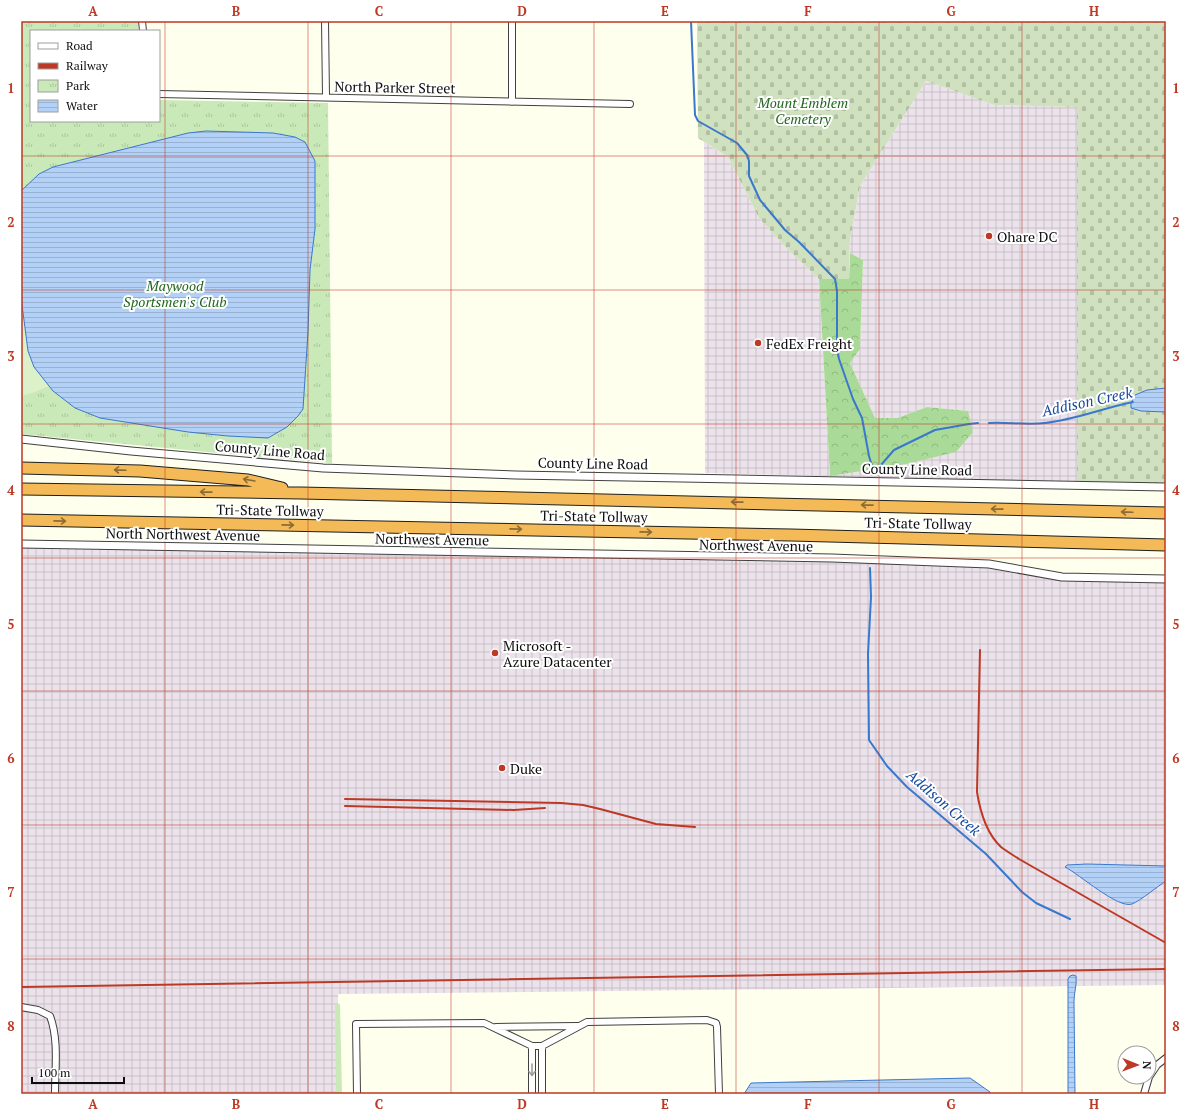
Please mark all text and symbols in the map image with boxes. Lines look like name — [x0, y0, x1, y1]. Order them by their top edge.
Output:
text: A — [88, 2, 98, 20]
text: B — [232, 2, 240, 20]
text: C — [375, 2, 383, 20]
text: D — [517, 2, 527, 20]
text: E — [661, 2, 669, 20]
text: F — [804, 2, 812, 20]
text: G — [946, 2, 956, 20]
text: H — [1089, 2, 1099, 20]
legend — [30, 30, 160, 122]
text: Road — [66, 38, 93, 53]
text: Railway — [66, 58, 109, 73]
street label: North Parker Street — [334, 76, 457, 98]
text: Park — [66, 78, 91, 93]
text: 1 — [7, 79, 15, 97]
text: 1 — [1172, 79, 1180, 97]
park label: Mount Emblem Cemetery — [757, 93, 848, 128]
text: Water — [66, 98, 98, 113]
text: 2 — [7, 213, 15, 231]
text: 2 — [1172, 213, 1180, 231]
place label: Ohare DC — [997, 227, 1057, 246]
marker: Ohare DC — [984, 231, 994, 241]
park label: Maywood Sportsmen's Club — [123, 276, 227, 311]
place label: FedEx Freight — [766, 334, 853, 353]
marker: FedEx Freight — [753, 338, 763, 348]
text: 3 — [7, 347, 15, 365]
text: 3 — [1172, 347, 1180, 365]
water label: Addison Creek — [1039, 382, 1135, 421]
street label: County Line Road — [214, 436, 326, 464]
street label: County Line Road — [538, 453, 649, 473]
street label: County Line Road — [862, 459, 973, 479]
one-way arrow — [114, 467, 127, 474]
one-way arrow — [243, 476, 256, 484]
text: 4 — [7, 481, 15, 499]
text: 4 — [1172, 481, 1180, 499]
one-way arrow — [200, 488, 213, 496]
one-way arrow — [731, 499, 744, 506]
street label: Tri-State Tollway — [216, 500, 325, 520]
one-way arrow — [861, 502, 874, 509]
one-way arrow — [991, 505, 1004, 512]
street label: Tri-State Tollway — [540, 506, 649, 526]
one-way arrow — [1121, 508, 1134, 516]
street label: Tri-State Tollway — [864, 513, 973, 533]
one-way arrow — [53, 517, 66, 525]
one-way arrow — [281, 521, 294, 529]
street label: North Northwest Avenue — [106, 523, 260, 545]
one-way arrow — [509, 525, 522, 533]
one-way arrow — [639, 528, 652, 536]
street label: Northwest Avenue — [375, 529, 489, 549]
street label: Northwest Avenue — [699, 535, 813, 555]
text: 5 — [7, 615, 15, 633]
text: 5 — [1172, 615, 1180, 633]
place label: Microsoft - Azure Datacenter — [503, 636, 612, 671]
marker: Microsoft - Azure Datacenter — [490, 648, 500, 658]
text: 6 — [7, 749, 15, 767]
text: 6 — [1172, 749, 1180, 767]
place label: Duke — [510, 759, 542, 778]
marker: Duke — [497, 763, 507, 773]
water label: Addison Creek — [902, 764, 986, 840]
text: 7 — [7, 883, 15, 901]
text: 7 — [1172, 883, 1180, 901]
text: 8 — [7, 1017, 15, 1035]
text: 8 — [1172, 1017, 1180, 1035]
north arrow — [1117, 1045, 1157, 1085]
scale bar — [32, 1059, 124, 1085]
text: N — [1140, 1061, 1154, 1070]
one-way arrow — [528, 1063, 536, 1076]
text: 100 m — [38, 1065, 71, 1080]
text: A — [88, 1095, 98, 1113]
text: B — [232, 1095, 240, 1113]
text: C — [375, 1095, 383, 1113]
text: D — [517, 1095, 527, 1113]
text: E — [661, 1095, 669, 1113]
text: F — [804, 1095, 812, 1113]
text: G — [946, 1095, 956, 1113]
text: H — [1089, 1095, 1099, 1113]

